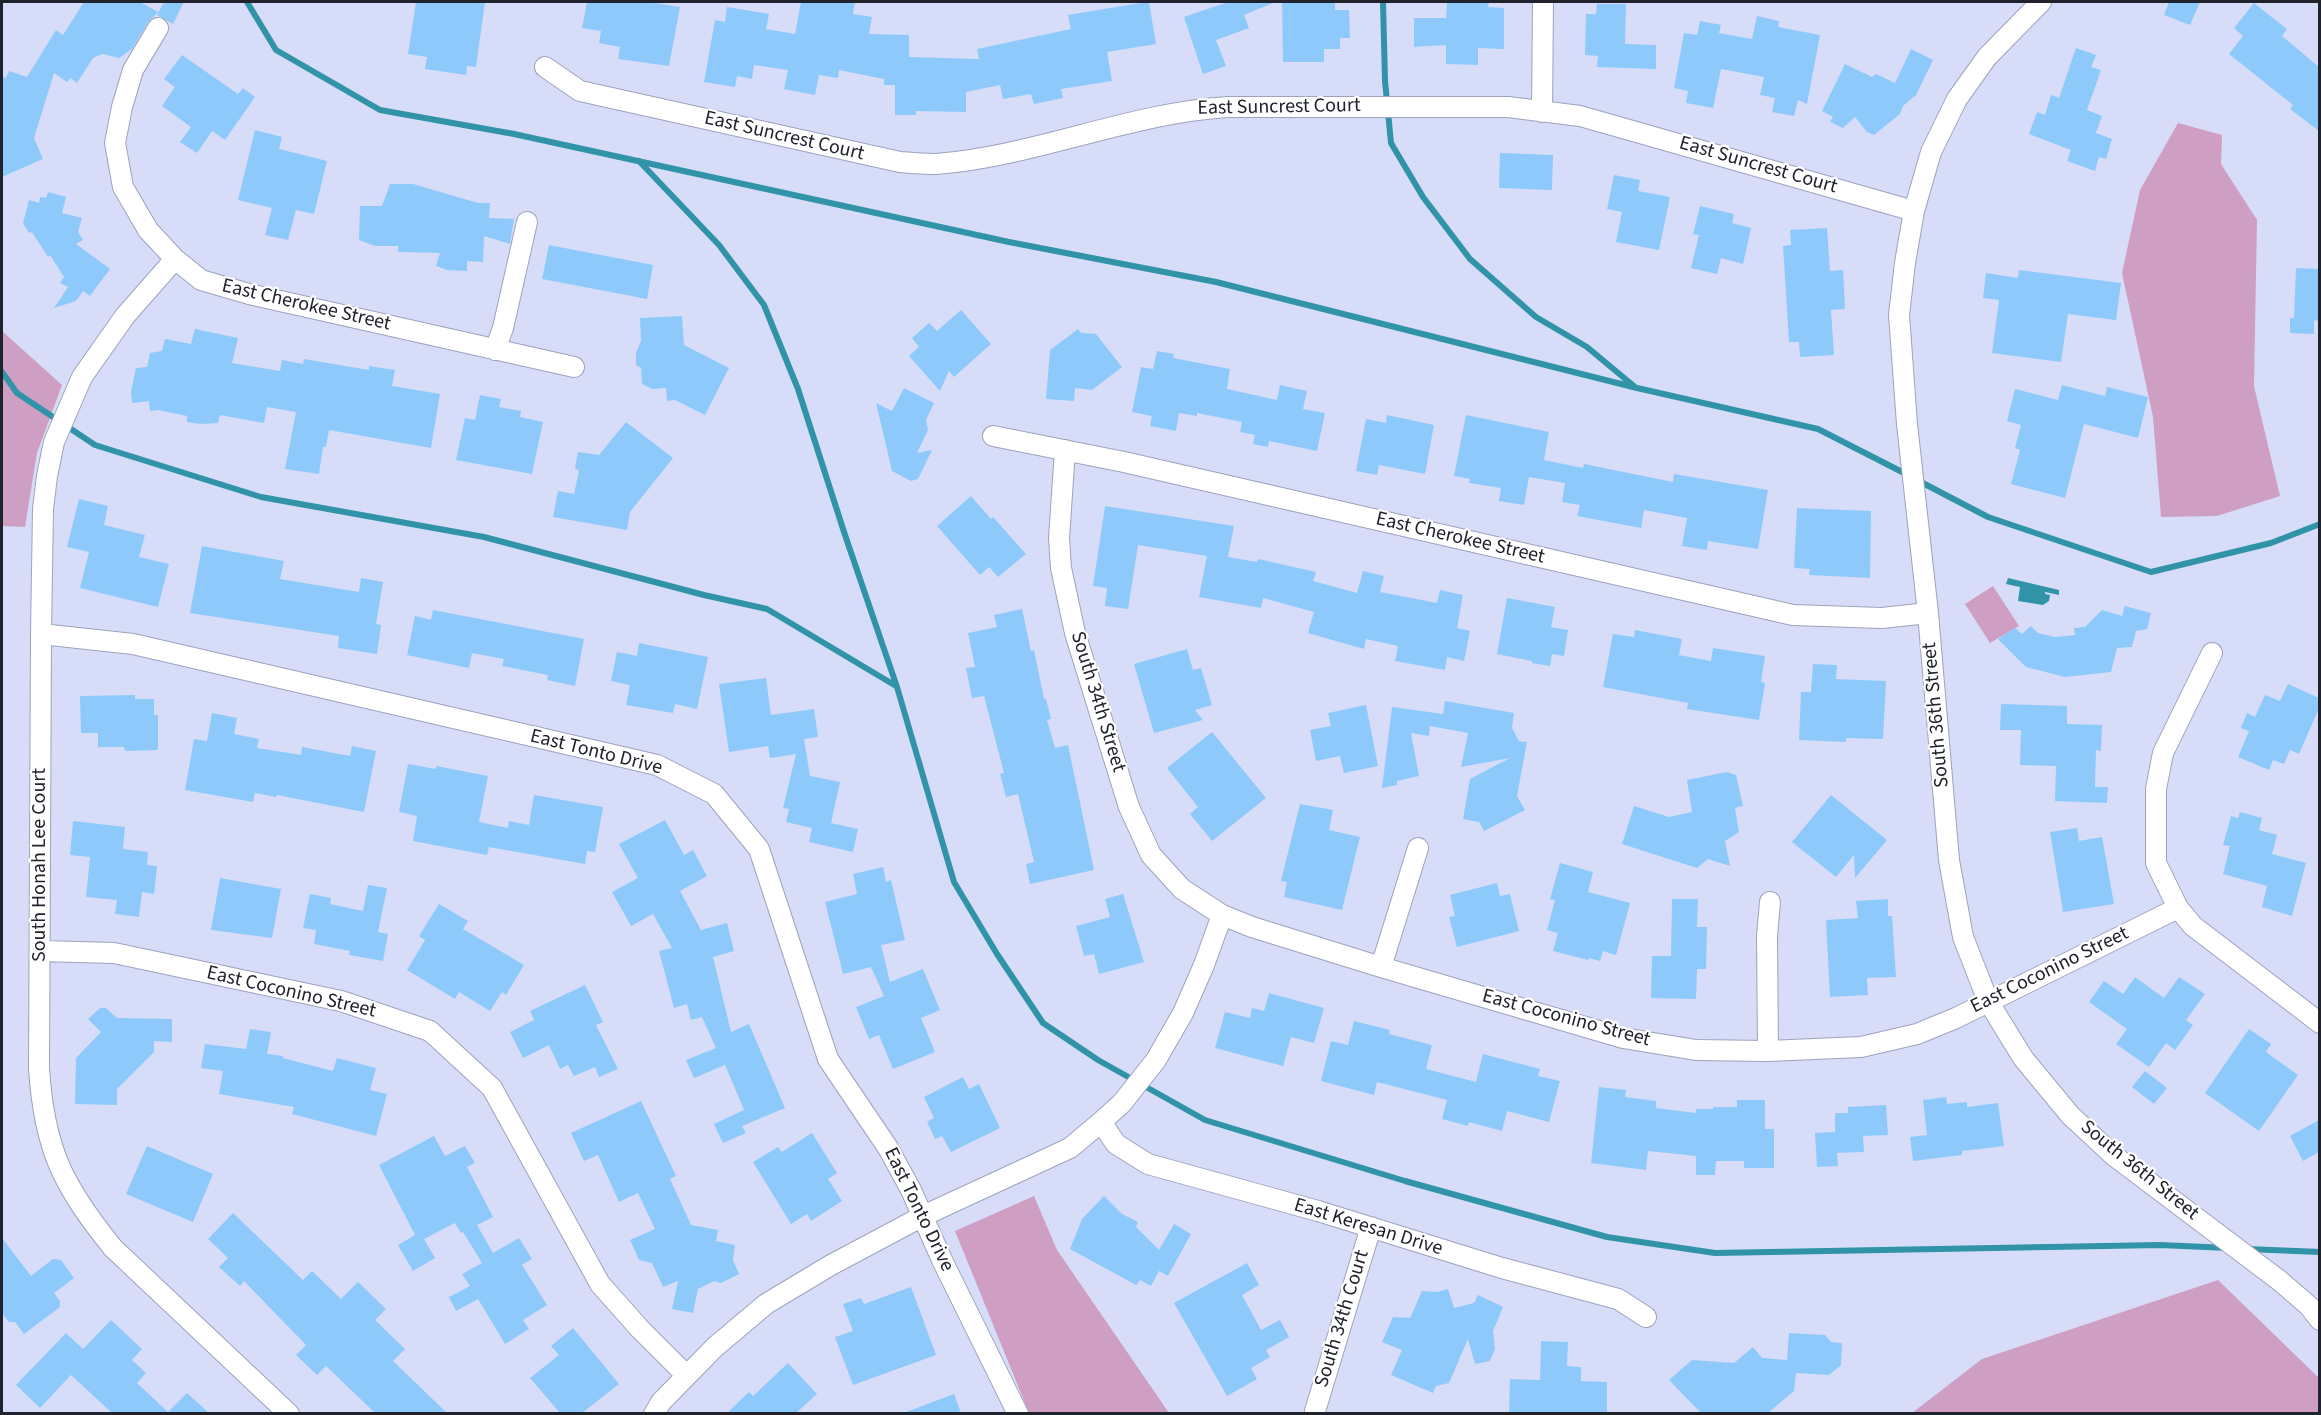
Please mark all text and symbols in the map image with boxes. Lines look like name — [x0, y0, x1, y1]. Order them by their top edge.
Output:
street label: East Suncrest Court — [1197, 95, 1361, 121]
street label: East Suncrest Court — [702, 107, 866, 167]
street label: East Suncrest Court — [1676, 132, 1840, 200]
street label: East Cherokee Street — [219, 275, 393, 337]
street label: East Cherokee Street — [1373, 508, 1547, 570]
street label: South 34th Street — [1064, 629, 1130, 775]
street label: South 36th Street — [1919, 641, 1955, 789]
street label: East Tonto Drive — [527, 725, 665, 781]
street label: South Honah Lee Court — [29, 768, 53, 962]
street label: East Coconino Street — [1967, 922, 2133, 1020]
street label: East Coconino Street — [204, 962, 378, 1024]
street label: East Coconino Street — [1479, 985, 1653, 1053]
street label: South 36th Street — [2075, 1116, 2203, 1226]
street label: East Tonto Drive — [878, 1144, 958, 1276]
street label: East Keresan Drive — [1291, 1194, 1445, 1262]
street label: South 34th Court — [1311, 1247, 1375, 1391]

